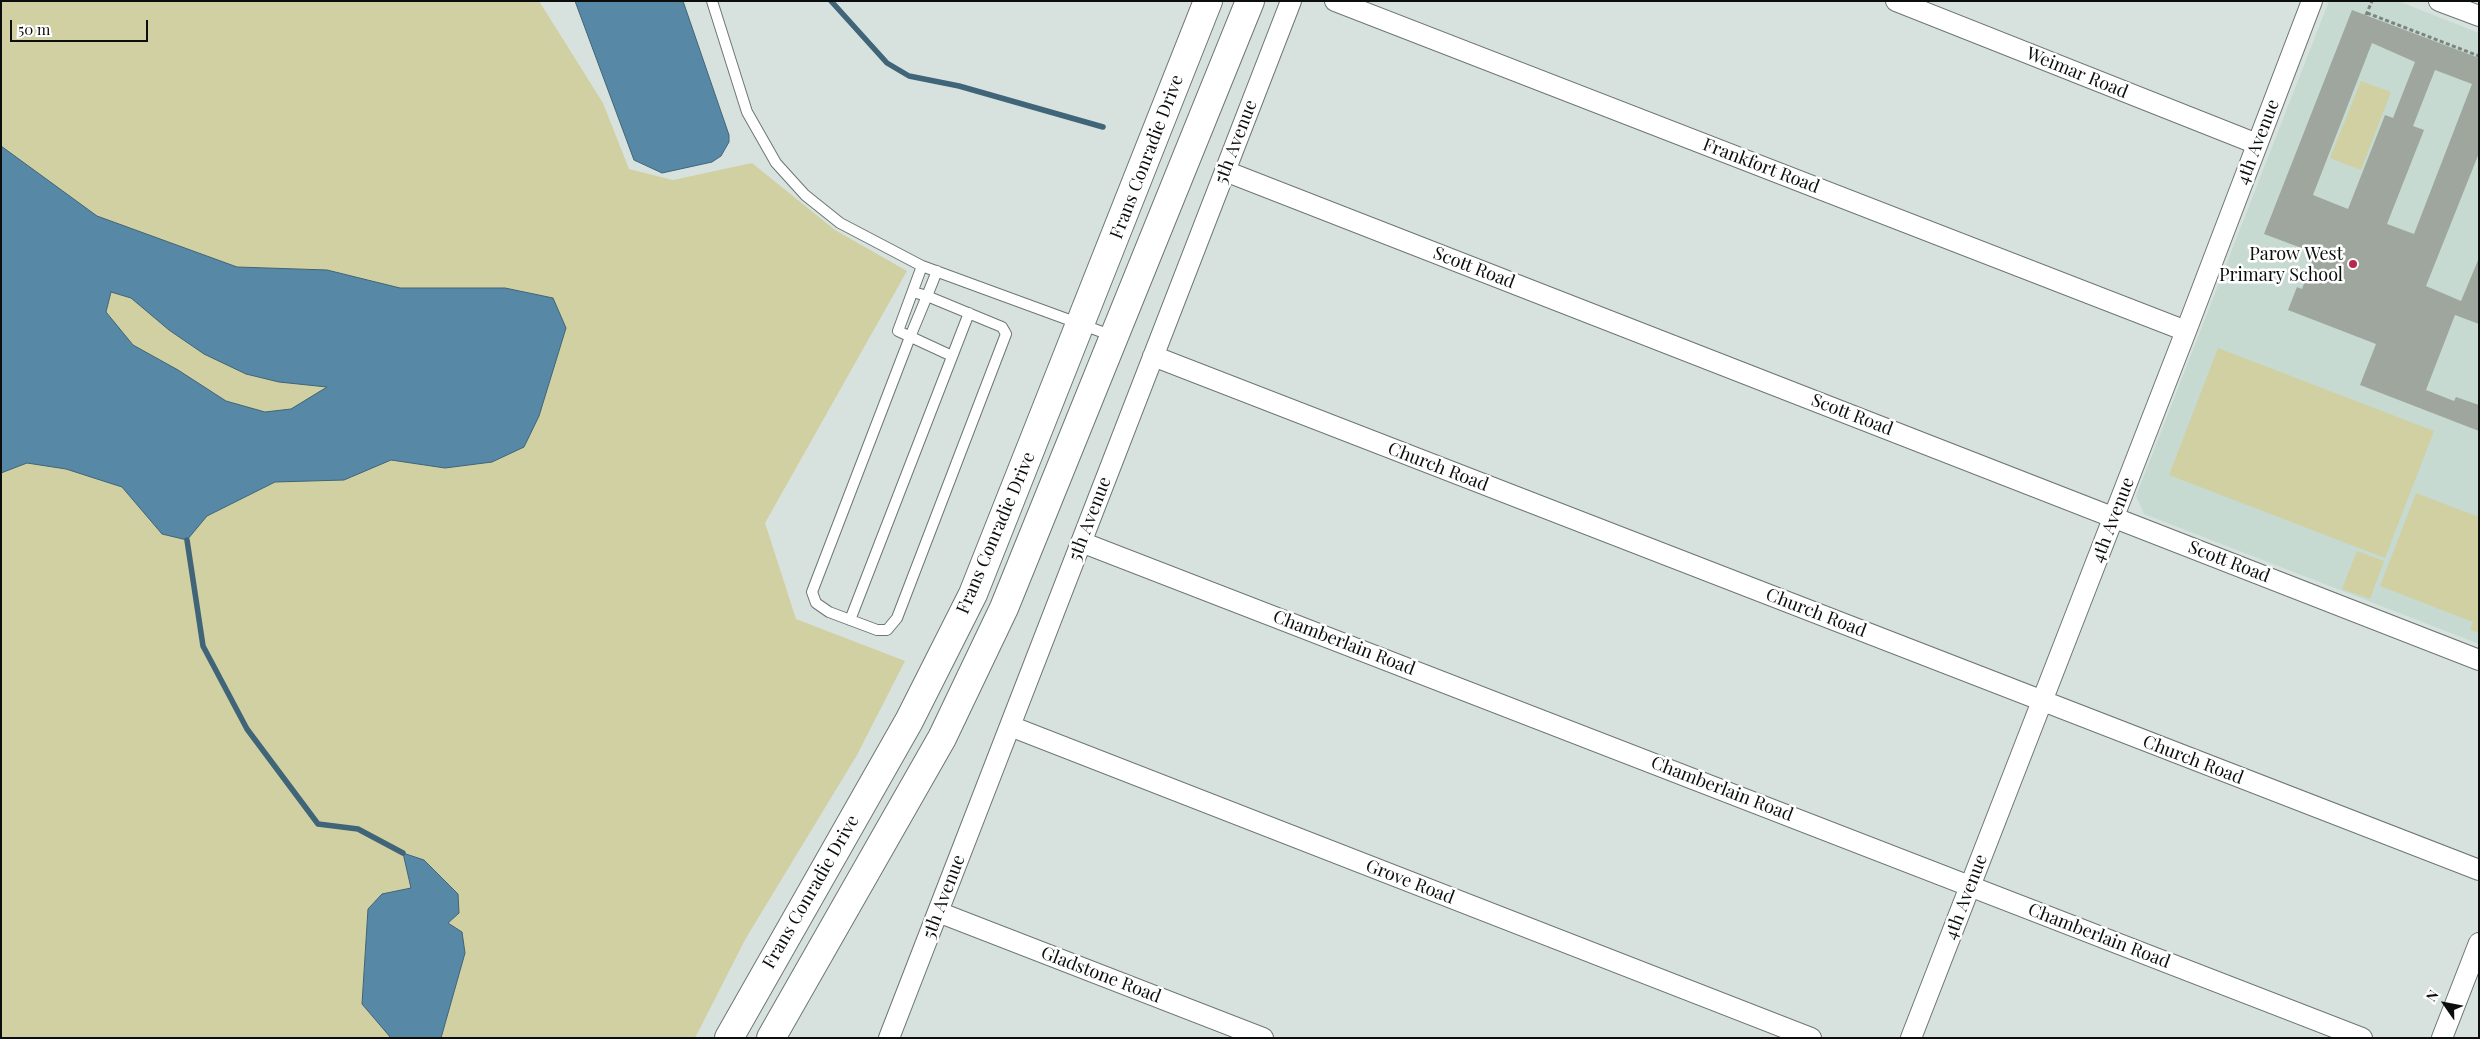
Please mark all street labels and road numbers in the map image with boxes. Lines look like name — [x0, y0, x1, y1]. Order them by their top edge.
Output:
street label: Weimar Road — [2023, 43, 2131, 103]
street label: Frans Conradie Drive — [1106, 72, 1188, 242]
street label: 4th Avenue — [2232, 96, 2284, 188]
street label: 5th Avenue — [1210, 97, 1262, 187]
street label: Frankfort Road — [1700, 134, 1822, 198]
street label: Scott Road — [1430, 243, 1518, 293]
street label: Scott Road — [1808, 390, 1896, 440]
street label: Church Road — [1385, 438, 1491, 496]
street label: Frans Conradie Drive — [952, 449, 1040, 617]
street label: 5th Avenue — [1064, 474, 1116, 564]
street label: 4th Avenue — [2087, 474, 2139, 566]
street label: Scott Road — [2185, 537, 2273, 587]
street label: Church Road — [1763, 584, 1869, 642]
street label: Chamberlain Road — [1270, 606, 1418, 680]
street label: Church Road — [2140, 731, 2246, 789]
street label: Chamberlain Road — [1648, 752, 1796, 826]
street label: Frans Conradie Drive — [758, 811, 864, 973]
street label: 4th Avenue — [1940, 851, 1992, 943]
street label: 5th Avenue — [918, 852, 970, 942]
street label: Grove Road — [1363, 855, 1457, 909]
street label: Chamberlain Road — [2025, 899, 2173, 973]
street label: Gladstone Road — [1038, 942, 1164, 1008]

